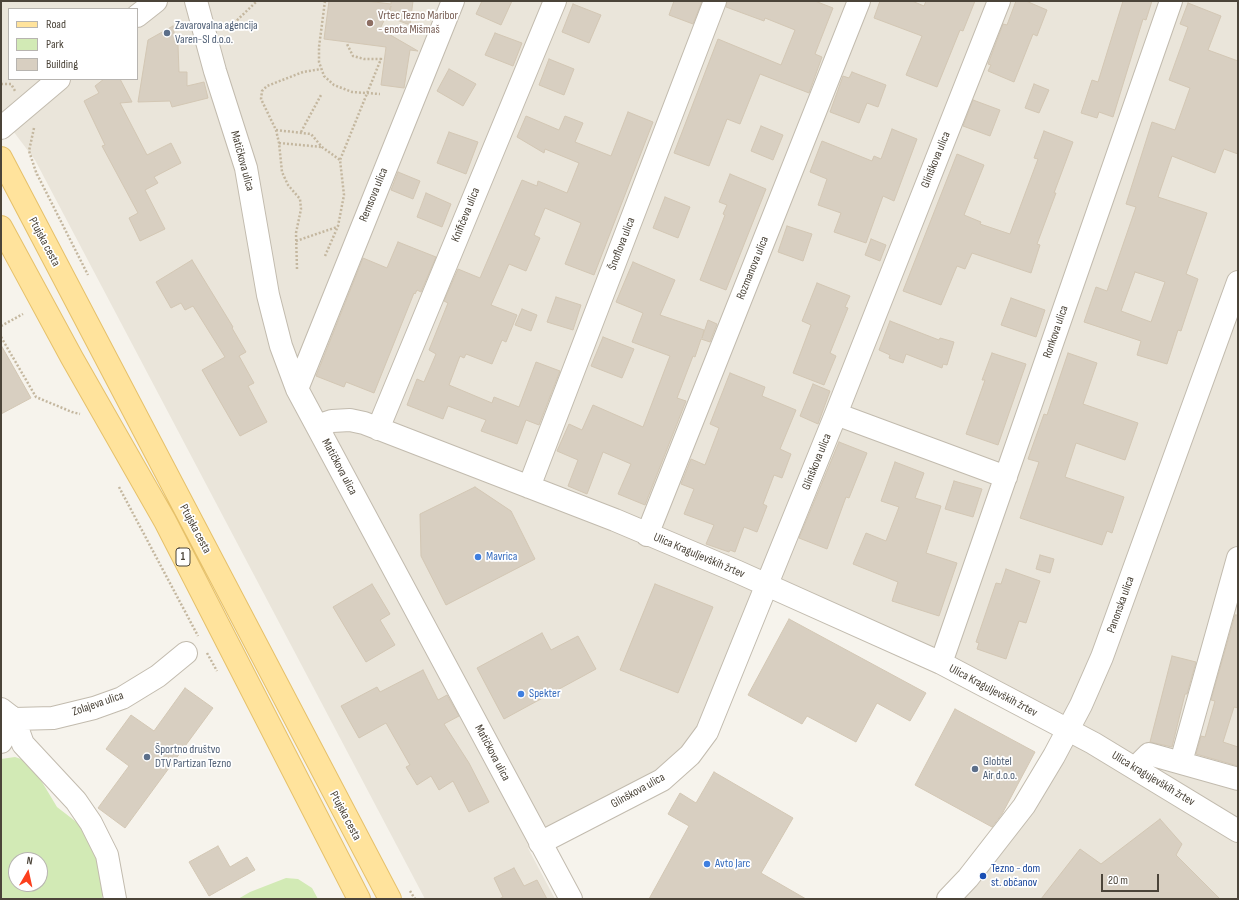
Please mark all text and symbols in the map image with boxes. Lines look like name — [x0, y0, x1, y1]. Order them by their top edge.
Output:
legend — [8, 8, 138, 80]
place label: Vrtec Tezno Maribor - enota Mišmaš — [378, 9, 458, 37]
text: Road — [46, 17, 66, 32]
marker: Vrtec Tezno Maribor - enota Mišmaš — [365, 18, 375, 28]
place label: Zavarovalna agencija Varen-SI d.o.o. — [175, 19, 258, 47]
marker: Zavarovalna agencija Varen-SI d.o.o. — [162, 28, 172, 38]
text: Park — [46, 37, 64, 52]
text: Building — [46, 57, 78, 72]
street label: Matičkova ulica — [227, 129, 257, 193]
street label: Glinškova ulica — [918, 130, 954, 190]
street label: Remsova ulica — [357, 166, 391, 224]
street label: Knifičeva ulica — [449, 186, 483, 244]
street label: Ptujska cesta — [25, 215, 63, 269]
street label: Šnoflova ulica — [605, 216, 639, 272]
street label: Rozmanova ulica — [734, 234, 772, 302]
street label: Ronkova ulica — [1040, 304, 1072, 360]
street label: Glinškova ulica — [799, 432, 835, 492]
street label: Matičkova ulica — [318, 436, 360, 498]
street label: Ptujska cesta — [176, 502, 214, 556]
street label: Ulica Kraguljevških žrtev — [651, 530, 747, 582]
road number: 1 — [176, 548, 190, 566]
place label: Mavrica — [486, 550, 517, 564]
marker: Mavrica — [473, 552, 483, 562]
street label: Panonska ulica — [1104, 575, 1138, 635]
street label: Ulica Kraguljevških žrtev — [946, 662, 1040, 720]
place label: Spekter — [529, 687, 560, 701]
street label: Zolajeva ulica — [70, 688, 126, 720]
marker: Spekter — [516, 689, 526, 699]
street label: Matičkova ulica — [471, 722, 513, 784]
place label: Športno društvo DTV Partizan Tezno — [155, 743, 231, 771]
street label: Ulica kragujevških žrtev — [1109, 748, 1197, 810]
marker: Športno društvo DTV Partizan Tezno — [142, 752, 152, 762]
place label: Globtel Air d.o.o. — [983, 755, 1017, 783]
marker: Globtel Air d.o.o. — [970, 764, 980, 774]
street label: Glinškova ulica — [609, 770, 667, 812]
street label: Ptujska cesta — [326, 789, 364, 843]
north arrow — [8, 852, 48, 892]
text: N — [26, 854, 34, 868]
place label: Avto Jarc — [715, 857, 750, 871]
marker: Avto Jarc — [702, 859, 712, 869]
place label: Tezno - dom st. občanov — [991, 862, 1040, 890]
scale bar — [1103, 866, 1161, 892]
marker: Tezno - dom st. občanov — [978, 871, 988, 881]
text: 20 m — [1108, 873, 1128, 888]

